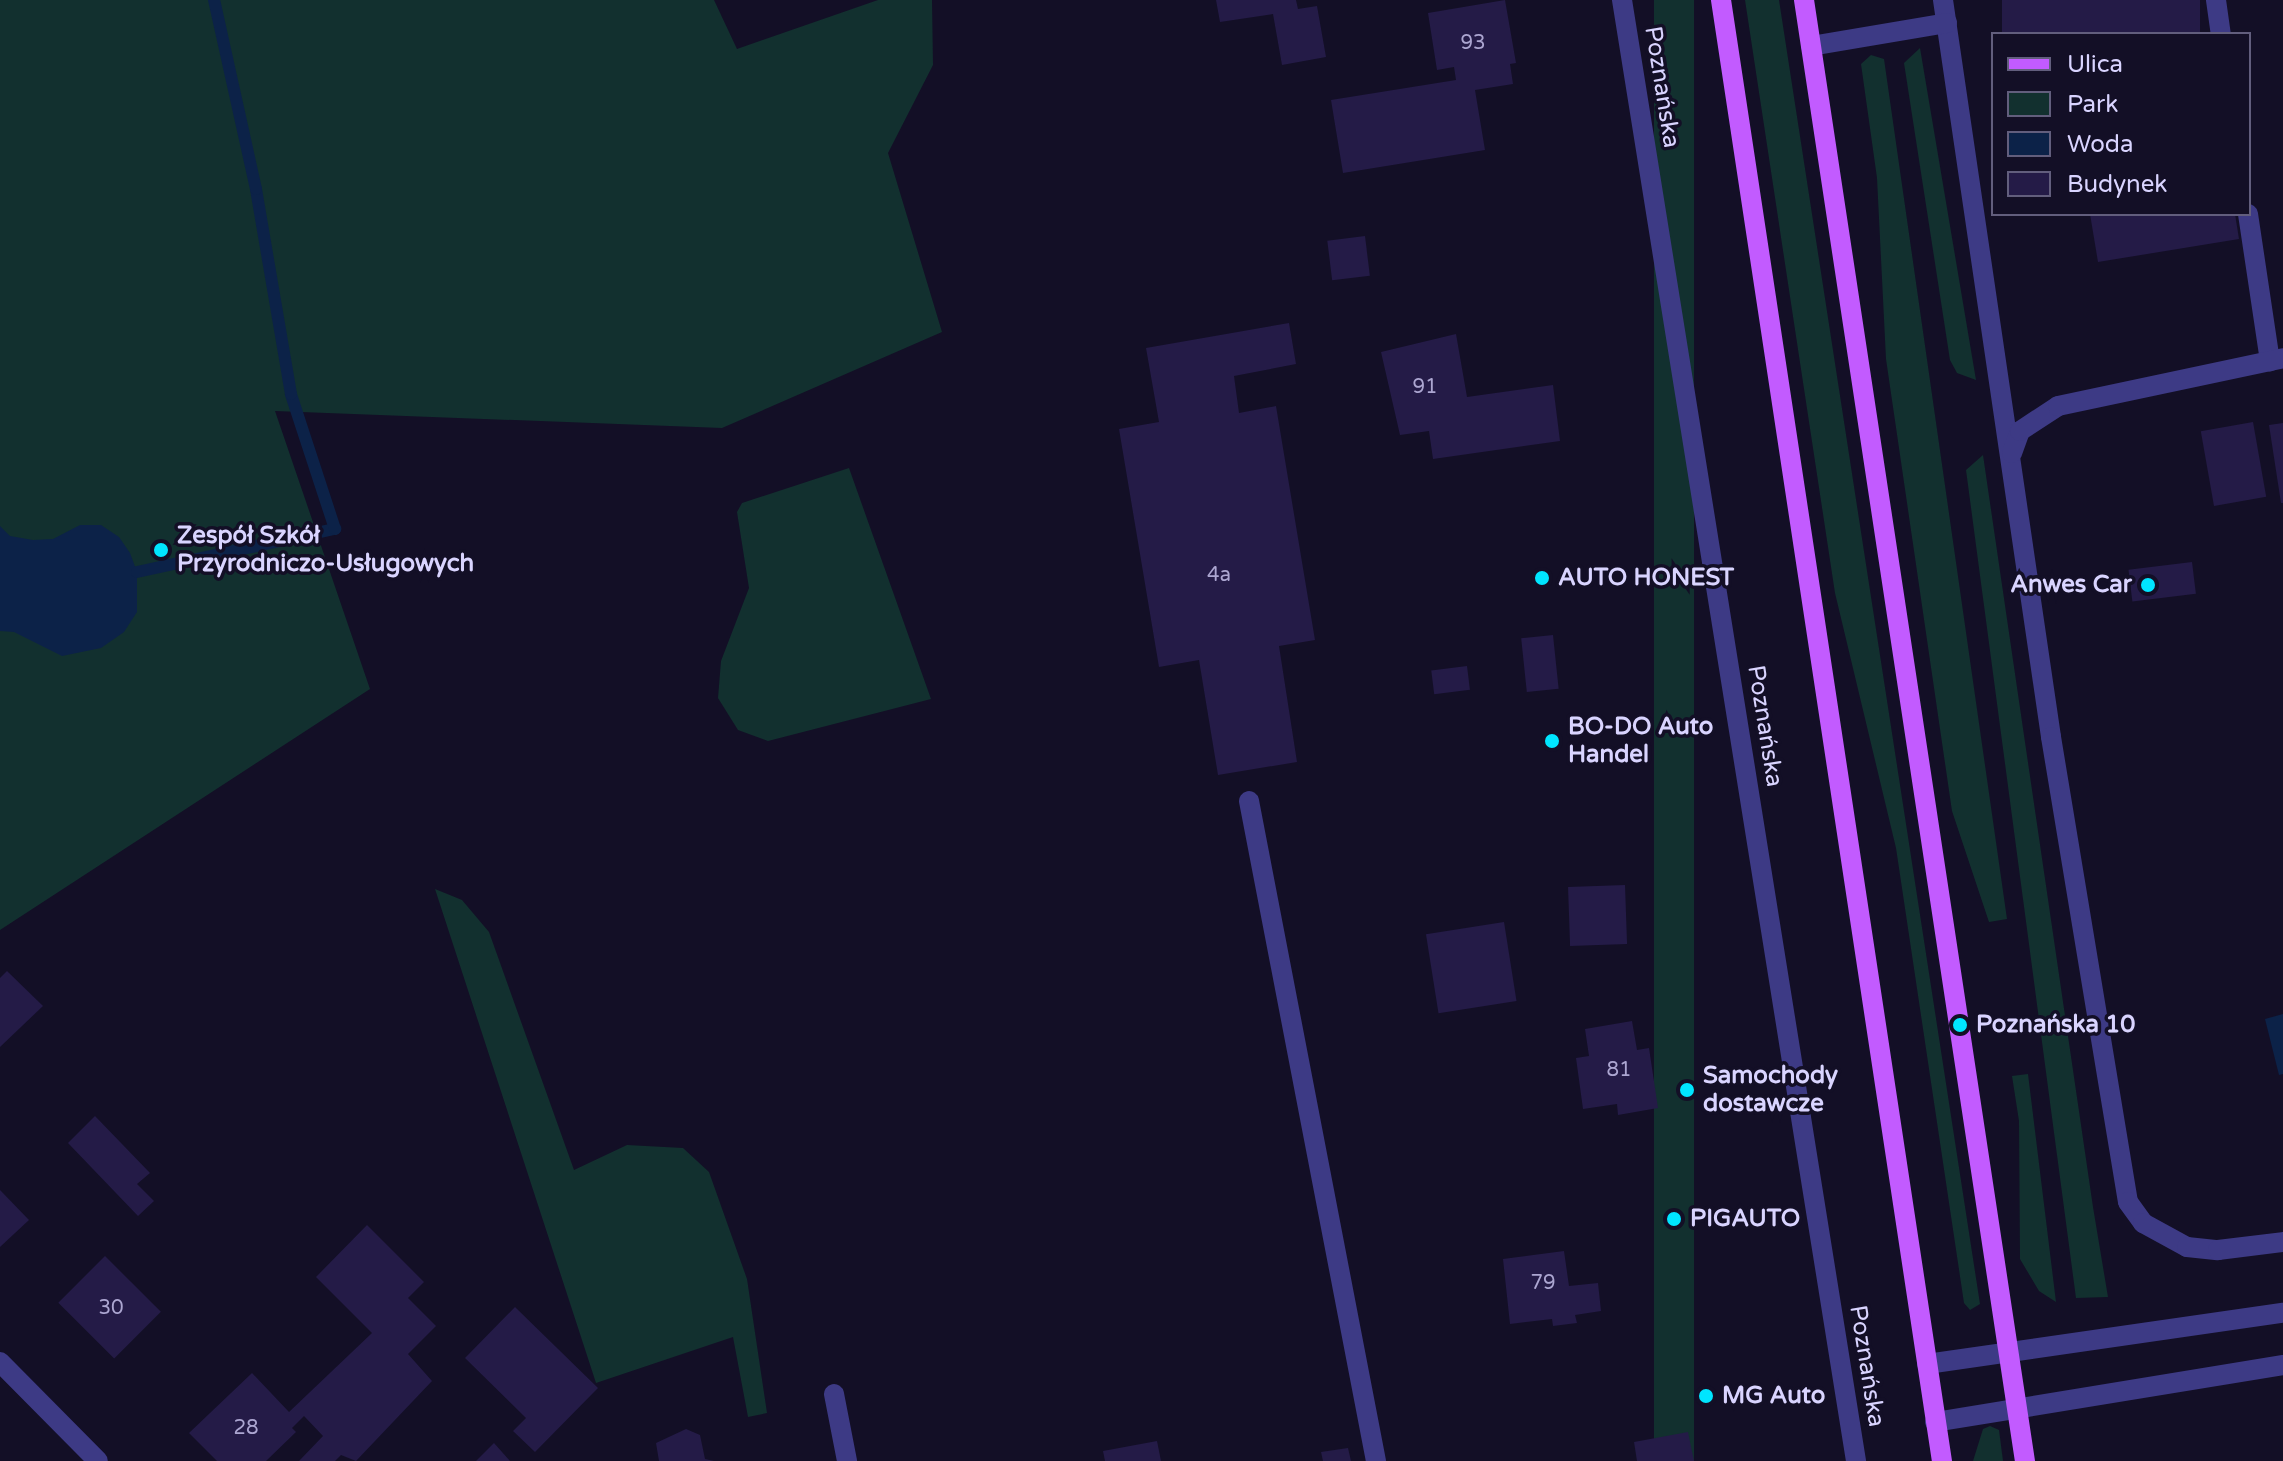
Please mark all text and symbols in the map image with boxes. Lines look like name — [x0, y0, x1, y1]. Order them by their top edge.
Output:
street label: Poznańska — [1638, 24, 1686, 150]
house number: 93 — [1460, 31, 1486, 55]
legend — [1991, 32, 2251, 216]
text: Ulica — [2067, 50, 2123, 79]
text: Park — [2067, 90, 2118, 119]
text: Woda — [2067, 130, 2133, 159]
text: Budynek — [2067, 170, 2167, 199]
house number: 91 — [1412, 375, 1438, 399]
place label: Zespół Szkół Przyrodniczo-Usługowych — [177, 522, 474, 578]
marker: Zespół Szkół Przyrodniczo-Usługowych — [152, 541, 170, 559]
house number: 4a — [1207, 563, 1231, 587]
place label: AUTO HONEST — [1558, 564, 1734, 592]
marker: AUTO HONEST — [1533, 569, 1551, 587]
place label: Anwes Car — [2010, 571, 2132, 599]
marker: Anwes Car — [2139, 576, 2157, 594]
street label: Poznańska — [1741, 663, 1789, 789]
place label: BO-DO Auto Handel — [1568, 713, 1713, 769]
marker: BO-DO Auto Handel — [1543, 732, 1561, 750]
place label: Poznańska 10 — [1976, 1011, 2135, 1039]
marker: Poznańska 10 — [1951, 1016, 1969, 1034]
house number: 81 — [1606, 1058, 1632, 1082]
place label: Samochody dostawcze — [1703, 1062, 1838, 1118]
marker: Samochody dostawcze — [1678, 1081, 1696, 1099]
place label: PIGAUTO — [1690, 1205, 1800, 1233]
marker: PIGAUTO — [1665, 1210, 1683, 1228]
house number: 79 — [1530, 1271, 1556, 1295]
house number: 30 — [98, 1296, 124, 1320]
street label: Poznańska — [1843, 1303, 1891, 1429]
place label: MG Auto — [1722, 1382, 1825, 1410]
marker: MG Auto — [1697, 1387, 1715, 1405]
house number: 28 — [233, 1416, 259, 1440]

